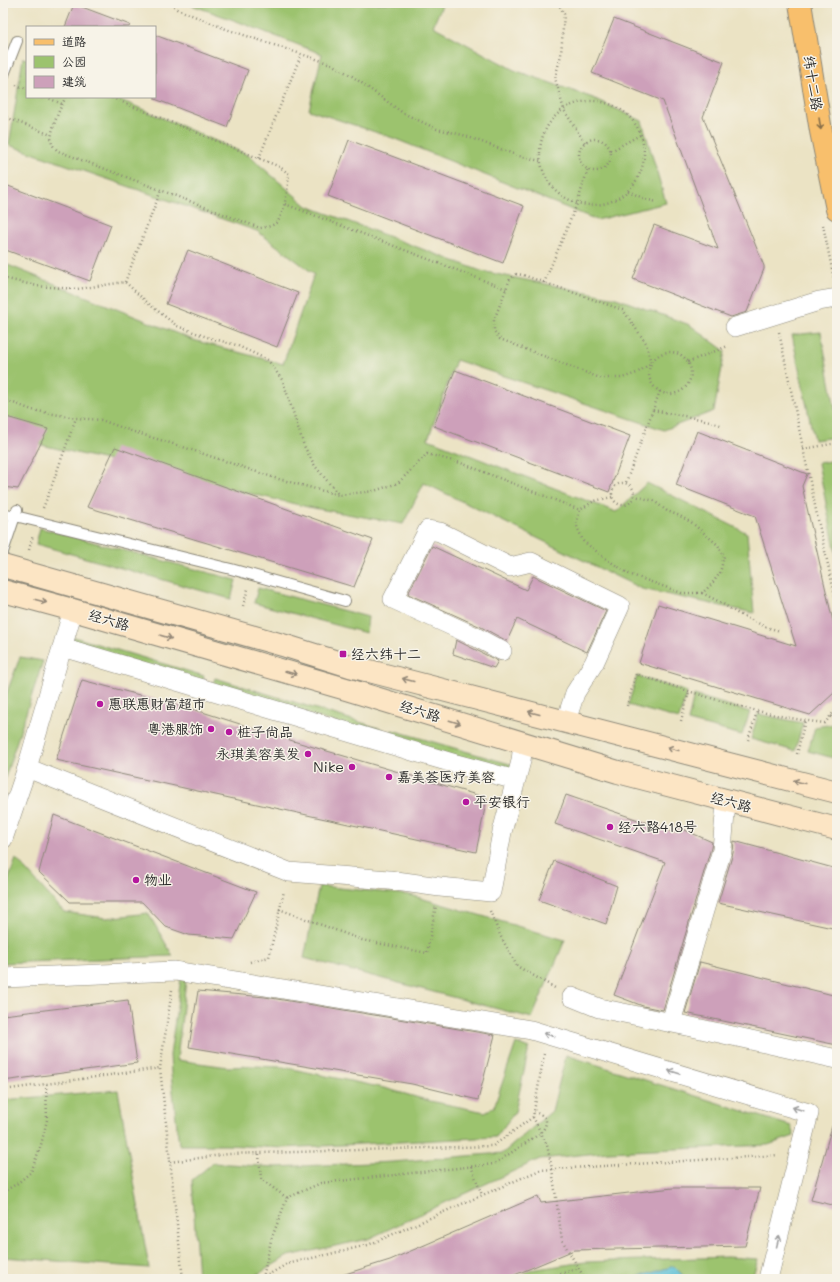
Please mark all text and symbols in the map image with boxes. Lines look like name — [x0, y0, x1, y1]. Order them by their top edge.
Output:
legend — [26, 26, 156, 98]
text: 道路 — [62, 33, 86, 49]
text: 公园 — [62, 53, 86, 69]
street label: 纬十二路 — [800, 54, 827, 112]
text: 建筑 — [62, 73, 86, 89]
one-way arrow — [816, 117, 824, 130]
one-way arrow — [34, 598, 47, 605]
street label: 经六路 — [86, 605, 132, 634]
one-way arrow — [159, 634, 172, 641]
place label: 经六纬十二 — [351, 644, 421, 663]
marker: 经六纬十二 — [338, 649, 348, 659]
one-way arrow — [284, 670, 297, 677]
one-way arrow — [402, 676, 415, 684]
place label: 惠联惠财富超市 — [108, 694, 206, 713]
street label: 经六路 — [397, 695, 443, 726]
marker: 惠联惠财富超市 — [95, 699, 105, 709]
one-way arrow — [528, 709, 541, 716]
place label: 粤港服饰 — [147, 719, 203, 738]
one-way arrow — [449, 719, 462, 726]
place label: 桩子尚品 — [237, 722, 293, 741]
marker: 粤港服饰 — [206, 724, 216, 734]
marker: 桩子尚品 — [224, 727, 234, 737]
place label: 永琪美容美发 — [216, 744, 300, 763]
one-way arrow — [667, 745, 680, 753]
marker: 永琪美容美发 — [303, 749, 313, 759]
place label: Nike — [313, 757, 344, 776]
marker: Nike — [347, 762, 357, 772]
place label: 嘉美荟医疗美容 — [397, 767, 495, 786]
marker: 嘉美荟医疗美容 — [384, 772, 394, 782]
one-way arrow — [793, 778, 806, 785]
street label: 经六路 — [708, 787, 754, 816]
place label: 平安银行 — [474, 792, 530, 811]
marker: 平安银行 — [461, 797, 471, 807]
place label: 经六路418号 — [618, 817, 697, 836]
marker: 经六路418号 — [605, 822, 615, 832]
place label: 物业 — [144, 870, 172, 889]
marker: 物业 — [131, 875, 141, 885]
one-way arrow — [543, 1031, 556, 1038]
one-way arrow — [667, 1068, 680, 1075]
one-way arrow — [792, 1105, 805, 1112]
one-way arrow — [774, 1235, 782, 1248]

